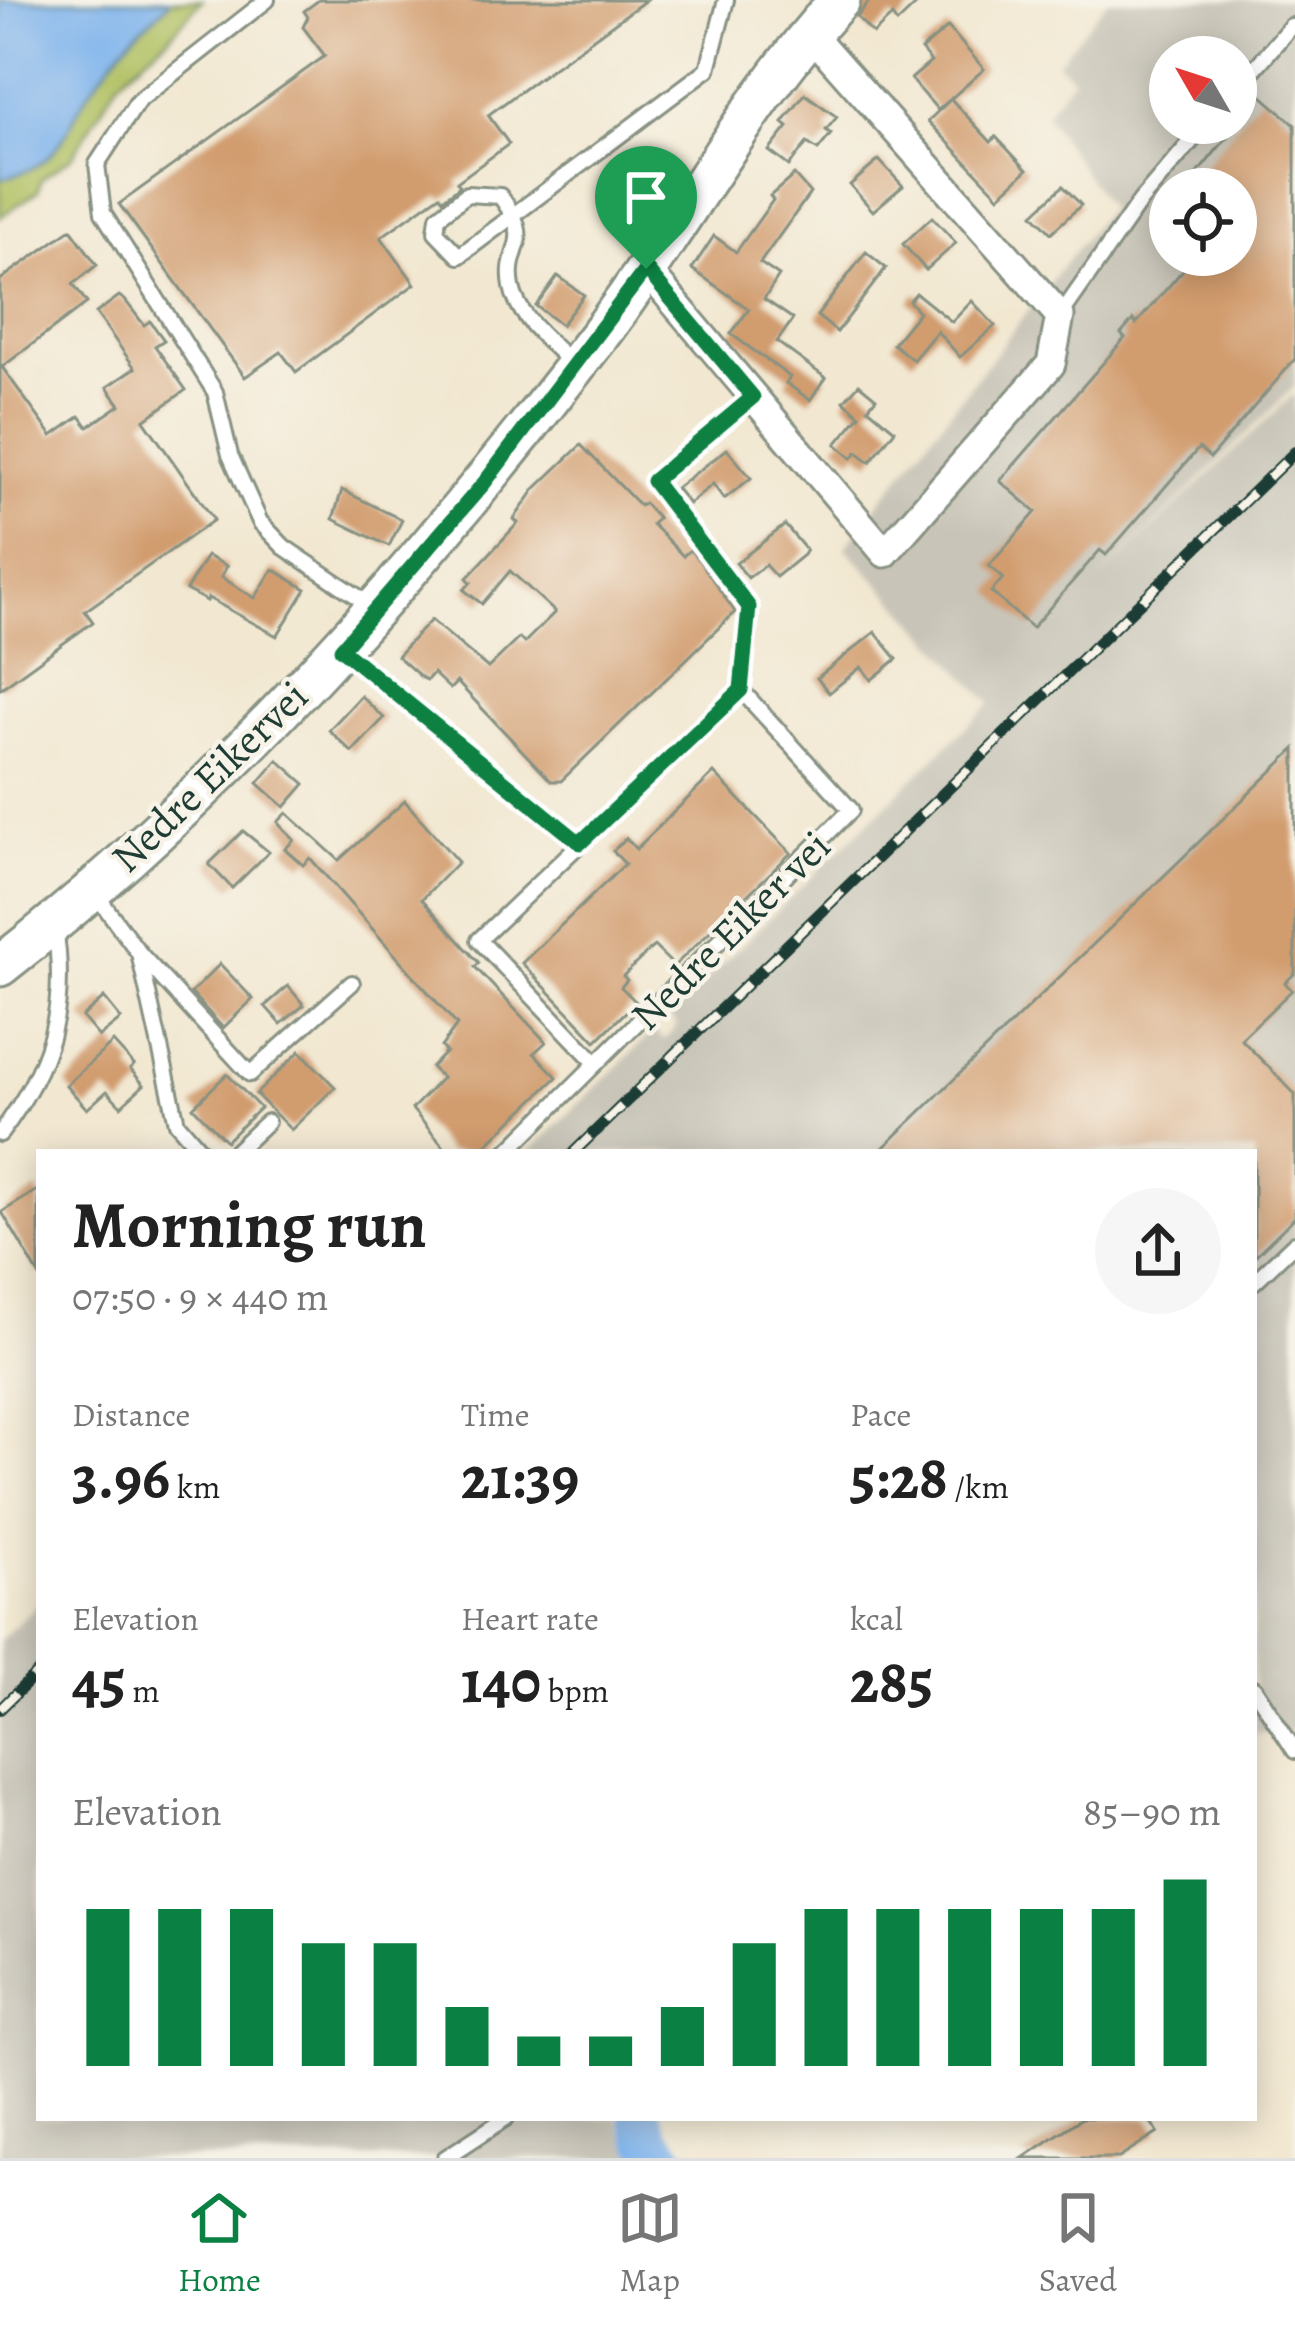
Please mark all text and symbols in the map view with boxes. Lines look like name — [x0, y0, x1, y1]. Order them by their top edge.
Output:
north arrow — [1149, 36, 1257, 144]
map controls — [1149, 36, 1257, 276]
pin — [595, 146, 697, 269]
icon: arrive — [613, 164, 679, 230]
button: locate — [1149, 168, 1257, 276]
street label: Nedre Eikervei — [98, 668, 320, 885]
street label: Nedre Eiker vei — [618, 818, 843, 1043]
text: Morning run — [72, 1180, 427, 1270]
button: share — [1095, 1188, 1221, 1314]
text: 07:50 · 9 × 440 m — [72, 1270, 328, 1323]
text: Distance — [72, 1392, 190, 1437]
text: Time — [461, 1392, 530, 1437]
text: Pace — [850, 1392, 911, 1437]
text: 3.96 — [72, 1437, 170, 1519]
text: 21:39 — [461, 1437, 579, 1519]
text: 5:28 — [850, 1437, 948, 1519]
text: km — [170, 1464, 221, 1509]
text: /km — [948, 1464, 1009, 1509]
text: Elevation — [72, 1596, 199, 1641]
text: Heart rate — [461, 1596, 599, 1641]
text: kcal — [850, 1596, 903, 1641]
text: 45 — [72, 1641, 126, 1723]
text: 140 — [461, 1641, 541, 1723]
text: 285 — [850, 1641, 933, 1723]
text: m — [126, 1668, 160, 1713]
text: bpm — [541, 1668, 609, 1713]
text: Elevation — [72, 1785, 222, 1838]
text: 85–90 m — [1083, 1785, 1221, 1838]
tab: Home — [178, 2185, 261, 2302]
tab: Map — [617, 2185, 683, 2302]
tab: Saved — [1039, 2185, 1117, 2302]

